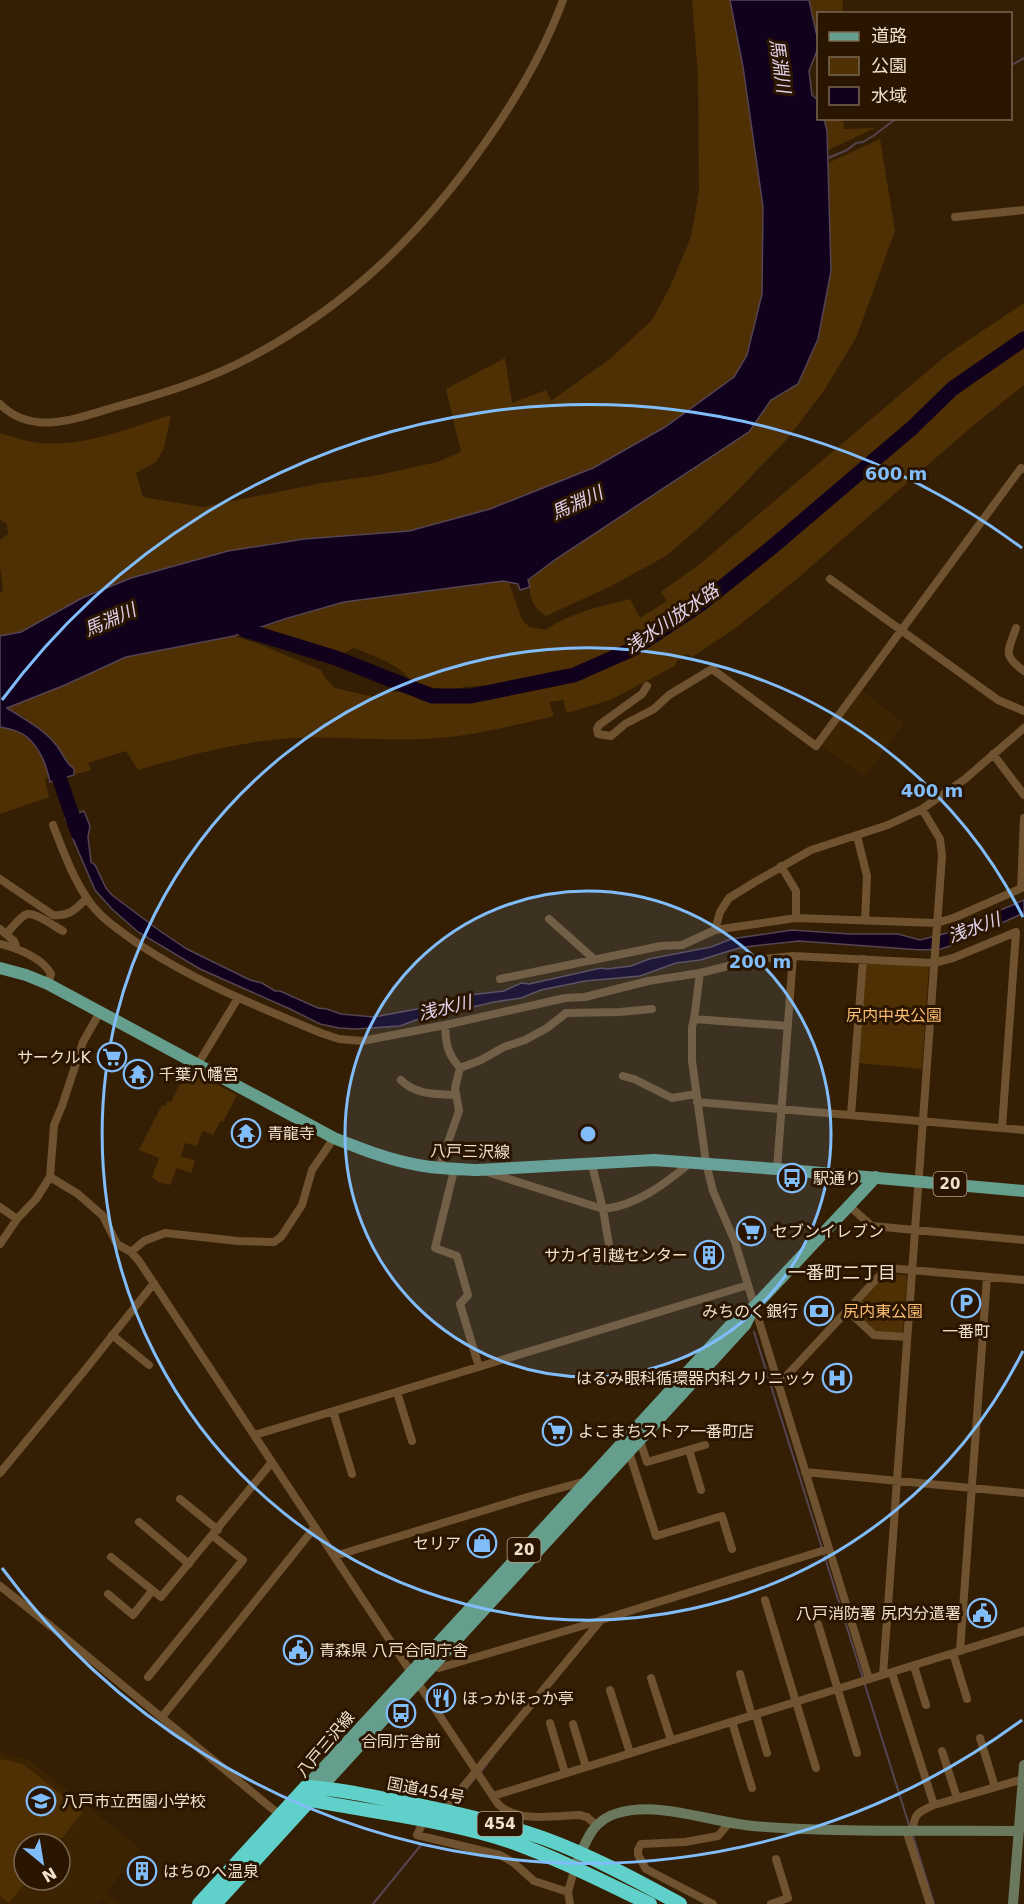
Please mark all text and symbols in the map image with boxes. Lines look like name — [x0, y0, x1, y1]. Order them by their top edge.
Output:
legend — [817, 12, 1012, 120]
text: 道路 — [871, 25, 907, 46]
water label: 馬淵川 — [766, 38, 795, 96]
text: 公園 — [871, 55, 907, 76]
text: 水域 — [871, 85, 907, 106]
text: 600 m — [865, 463, 927, 484]
water label: 馬淵川 — [548, 481, 608, 523]
water label: 浅水川放水路 — [621, 579, 724, 657]
water label: 馬淵川 — [81, 598, 141, 640]
text: 400 m — [901, 780, 963, 801]
water label: 浅水川 — [945, 908, 1005, 947]
text: 200 m — [729, 951, 791, 972]
water label: 浅水川 — [416, 991, 476, 1024]
park label: 尻内中央公園 — [846, 1006, 942, 1025]
supermarket icon: サークルK — [96, 1041, 128, 1073]
place label: サークルK — [17, 1048, 92, 1067]
temple icon: 千葉八幡宮 — [122, 1058, 154, 1090]
place label: 千葉八幡宮 — [159, 1065, 239, 1084]
temple icon: 青龍寺 — [230, 1117, 262, 1149]
place label: 青龍寺 — [267, 1124, 315, 1143]
centre of rings — [578, 1124, 598, 1144]
street label: 八戸三沢線 — [430, 1141, 510, 1162]
bus stop icon: 駅通り — [776, 1162, 808, 1194]
place label: 駅通り — [813, 1169, 861, 1188]
road number: 20 — [934, 1172, 966, 1196]
supermarket icon: セブンイレブン — [735, 1215, 767, 1247]
place label: セブンイレブン — [772, 1222, 884, 1241]
building icon: サカイ引越センター — [693, 1239, 725, 1271]
place label: サカイ引越センター — [544, 1246, 688, 1265]
district label: 一番町二丁目 — [788, 1262, 896, 1283]
parking icon: 一番町 — [950, 1287, 982, 1319]
bank icon: みちのく銀行 — [803, 1295, 835, 1327]
place label: みちのく銀行 — [702, 1302, 798, 1321]
park label: 尻内東公園 — [843, 1302, 923, 1321]
place label: 一番町 — [942, 1322, 990, 1341]
hospital icon: はるみ眼科循環器内科クリニック — [821, 1362, 853, 1394]
place label: はるみ眼科循環器内科クリニック — [576, 1369, 816, 1388]
supermarket icon: よこまちストア一番町店 — [541, 1415, 573, 1447]
place label: よこまちストア一番町店 — [578, 1422, 754, 1441]
shop icon: セリア — [466, 1527, 498, 1559]
place label: セリア — [413, 1534, 461, 1553]
road number: 20 — [508, 1538, 540, 1562]
public building icon: 八戸消防署 尻内分遣署 — [966, 1597, 998, 1629]
place label: 八戸消防署 尻内分遣署 — [796, 1604, 961, 1623]
public building icon: 青森県 八戸合同庁舎 — [282, 1634, 314, 1666]
place label: 青森県 八戸合同庁舎 — [319, 1641, 468, 1660]
restaurant icon: ほっかほっか亭 — [425, 1682, 457, 1714]
place label: ほっかほっか亭 — [462, 1689, 574, 1708]
bus stop icon: 合同庁舎前 — [385, 1697, 417, 1729]
street label: 八戸三沢線 — [292, 1708, 358, 1781]
place label: 合同庁舎前 — [361, 1732, 441, 1751]
street label: 国道454号 — [386, 1774, 466, 1807]
school or university icon: 八戸市立西園小学校 — [25, 1785, 57, 1817]
place label: 八戸市立西園小学校 — [62, 1792, 206, 1811]
road number: 454 — [478, 1812, 522, 1836]
north arrow — [12, 1832, 72, 1892]
building icon: はちのへ温泉 — [126, 1855, 158, 1887]
place label: はちのへ温泉 — [163, 1862, 259, 1881]
text: N — [39, 1863, 60, 1886]

